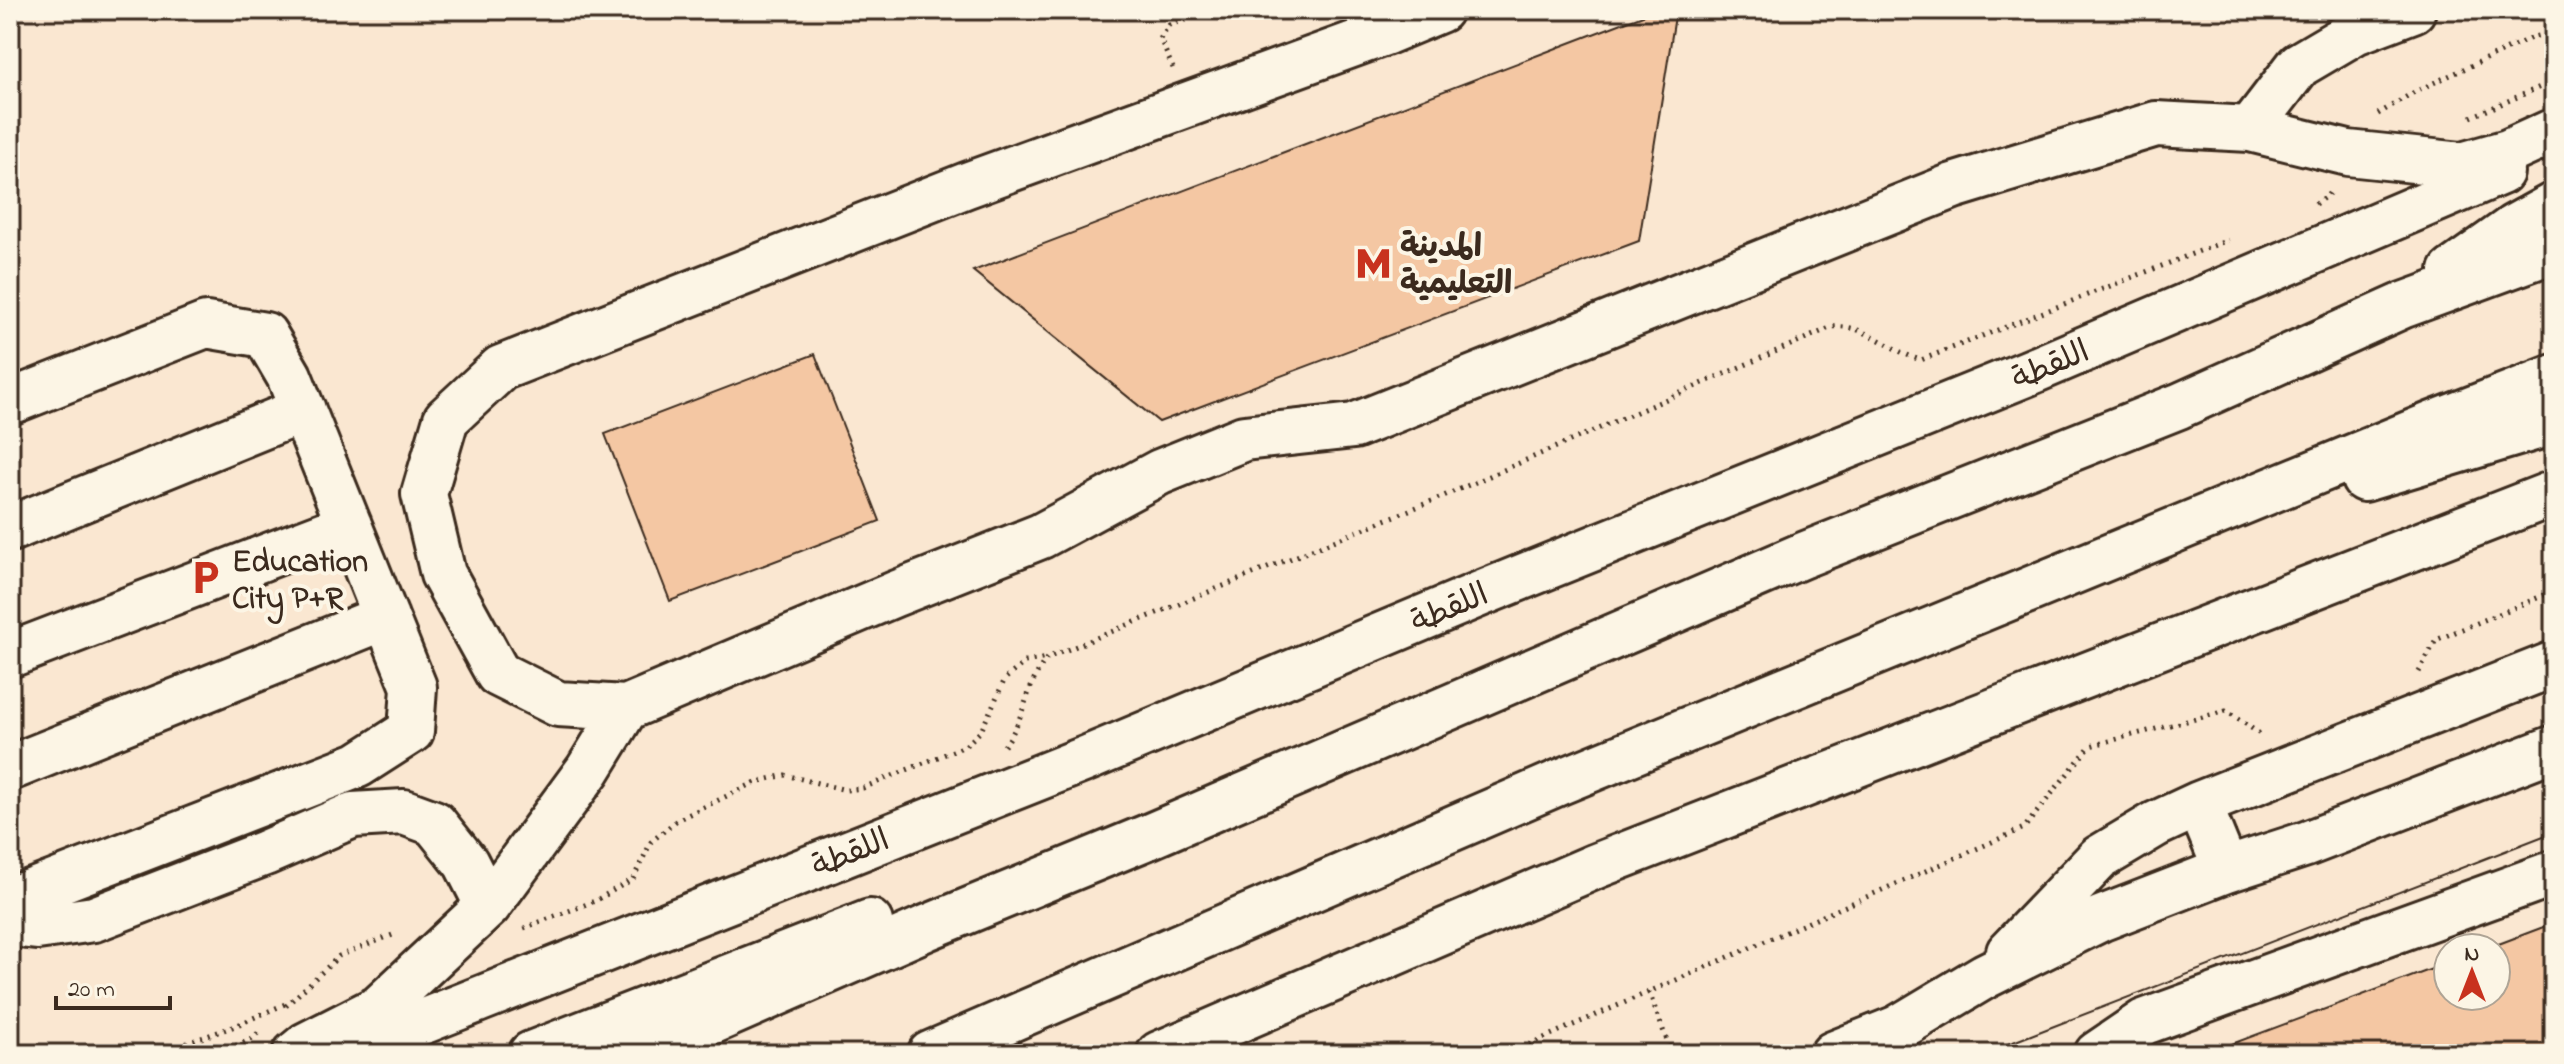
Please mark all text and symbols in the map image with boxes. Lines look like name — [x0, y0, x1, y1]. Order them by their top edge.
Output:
place label: المدينة التعليمية — [1400, 225, 1512, 309]
metro station icon: المدينة التعليمية — [1355, 244, 1393, 282]
street label: اللقطة — [2005, 330, 2097, 405]
place label: Education City P+R — [232, 540, 368, 625]
parking icon: Education City P+R — [187, 559, 225, 597]
street label: اللقطة — [1404, 573, 1496, 648]
street label: اللقطة — [805, 818, 897, 892]
north arrow — [2432, 932, 2512, 1012]
text: N — [2465, 939, 2479, 971]
scale bar — [56, 960, 170, 1010]
text: 20 m — [68, 973, 115, 1008]

